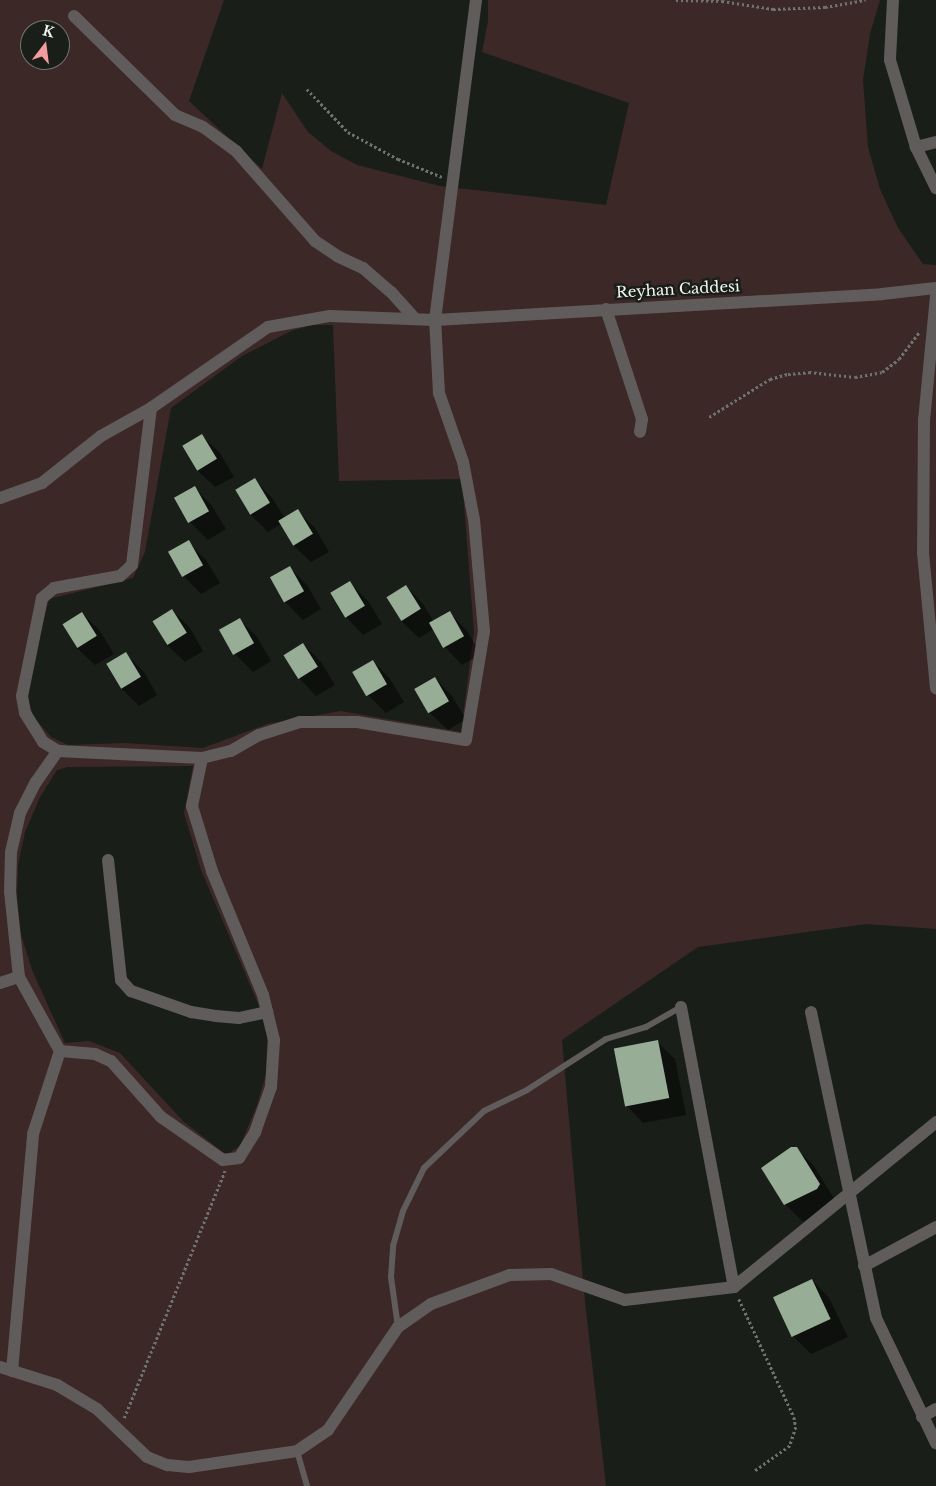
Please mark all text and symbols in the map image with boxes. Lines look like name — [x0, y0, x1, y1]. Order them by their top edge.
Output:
north arrow — [20, 20, 70, 70]
text: K — [41, 21, 57, 42]
street label: Reyhan Caddesi — [616, 277, 740, 301]

